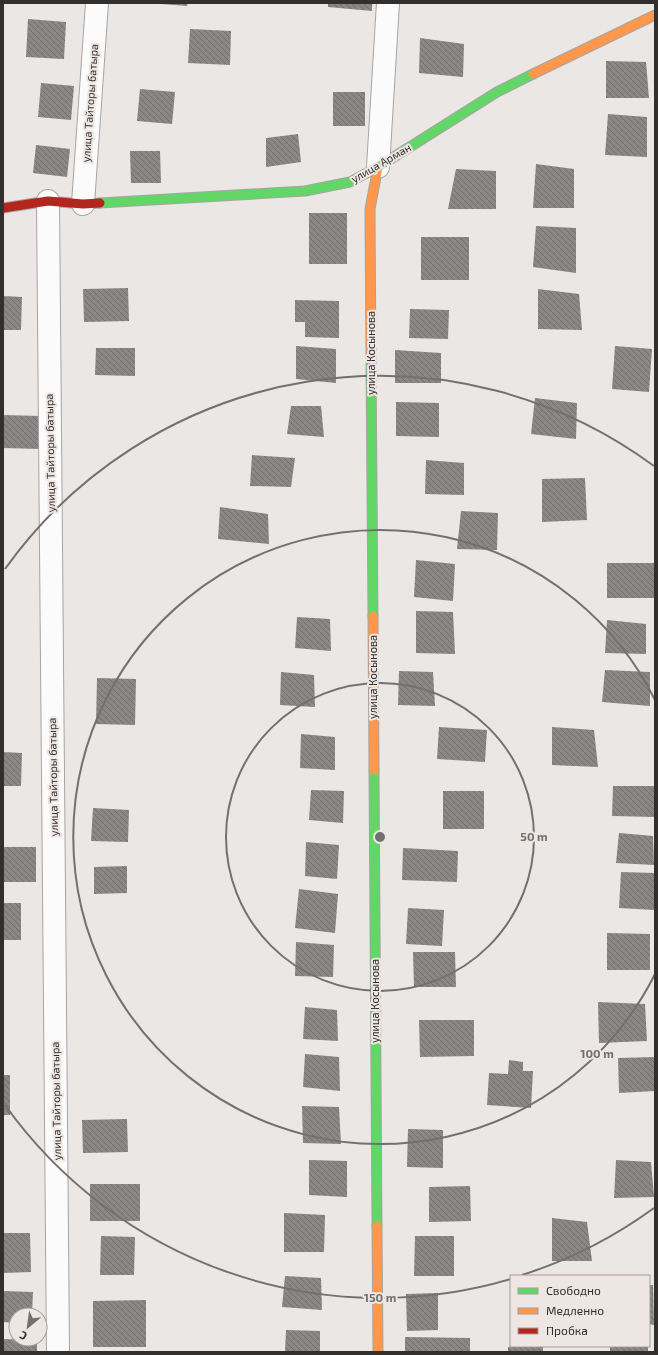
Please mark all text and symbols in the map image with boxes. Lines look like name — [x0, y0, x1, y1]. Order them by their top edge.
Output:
street label: улица Тайторы батыра — [79, 43, 101, 163]
street label: улица Арман — [348, 140, 414, 186]
street label: улица Косынова — [364, 311, 378, 395]
street label: улица Тайторы батыра — [42, 394, 58, 512]
street label: улица Косынова — [366, 635, 380, 719]
street label: улица Тайторы батыра — [45, 718, 61, 836]
text: 50 m — [520, 829, 548, 843]
centre of rings — [373, 830, 387, 844]
street label: улица Косынова — [368, 959, 382, 1043]
street label: улица Тайторы батыра — [48, 1042, 64, 1160]
text: 100 m — [580, 1046, 614, 1060]
legend — [510, 1275, 650, 1347]
text: Свободно — [546, 1283, 601, 1297]
text: 150 m — [364, 1290, 396, 1304]
text: Медленно — [546, 1303, 604, 1317]
north arrow — [8, 1307, 48, 1347]
text: Пробка — [546, 1323, 588, 1337]
text: С — [16, 1329, 29, 1343]

